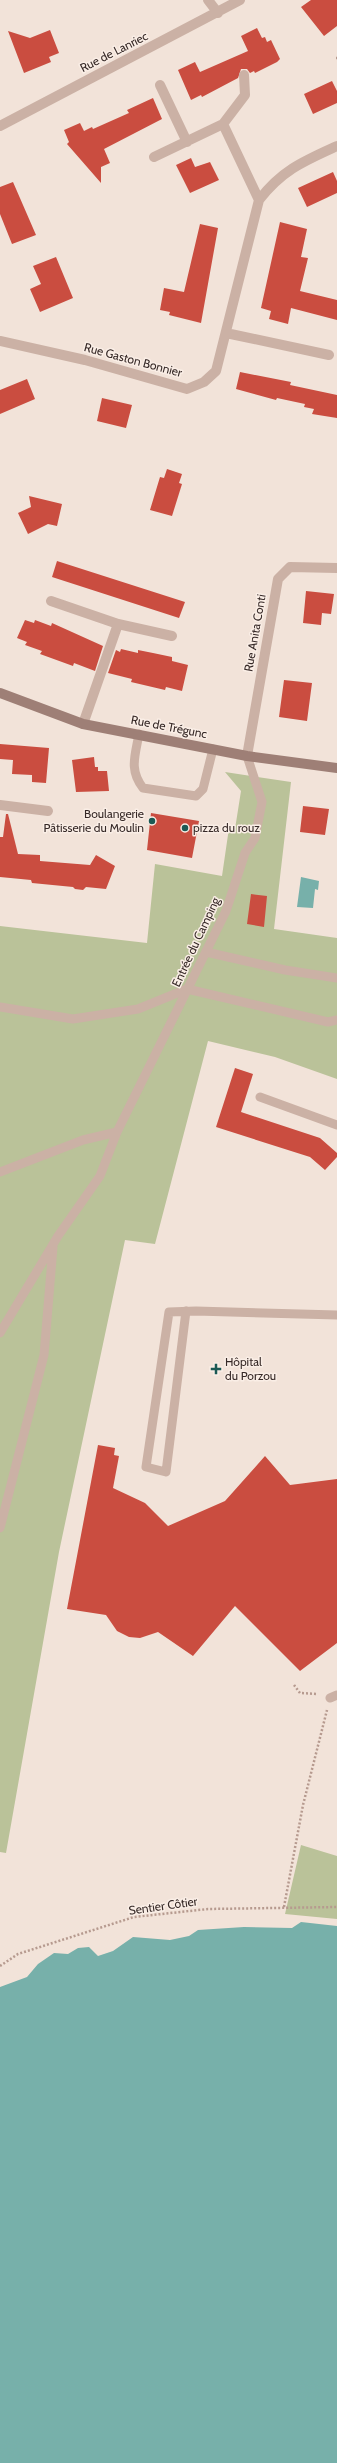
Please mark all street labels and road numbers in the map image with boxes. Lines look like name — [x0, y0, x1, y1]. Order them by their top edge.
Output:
street label: Rue de Lanriec — [77, 28, 151, 75]
street label: Rue Gaston Bonnier — [83, 339, 184, 380]
street label: Rue Anita Conti — [240, 593, 269, 673]
street label: Rue de Trégunc — [130, 712, 209, 741]
street label: Entrée du Camping — [168, 894, 223, 989]
street label: Sentier Côtier — [128, 1893, 198, 1918]

